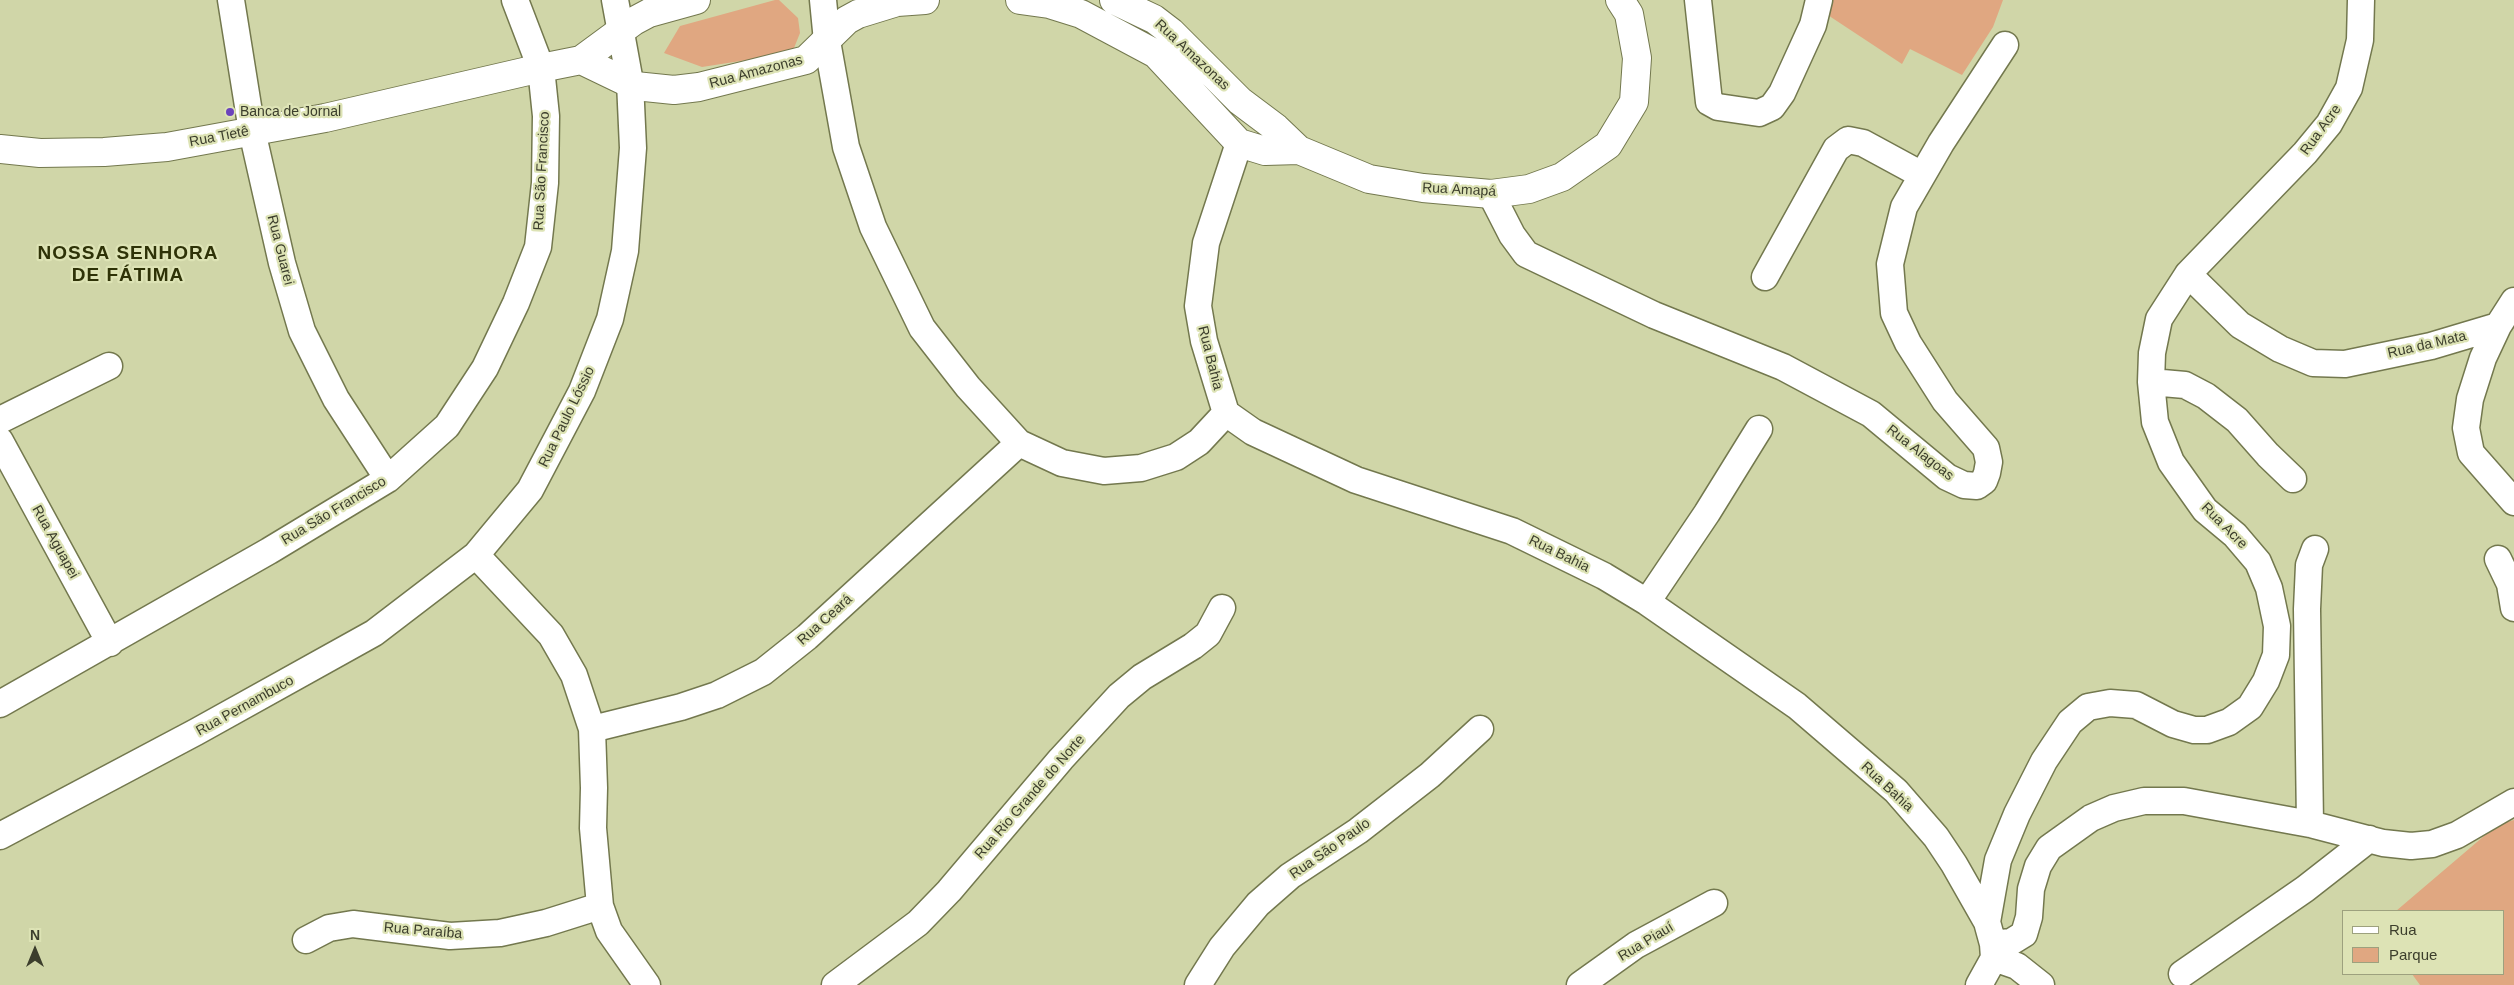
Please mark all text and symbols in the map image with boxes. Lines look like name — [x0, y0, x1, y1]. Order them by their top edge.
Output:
street label: Rua Amazonas — [1151, 16, 1233, 94]
street label: Rua Amazonas — [708, 51, 804, 93]
street label: Rua Acre — [2297, 101, 2345, 159]
place label: Banca de Jornal — [240, 104, 341, 120]
marker: Banca de Jornal — [224, 106, 236, 118]
street label: Rua São Francisco — [530, 111, 554, 231]
street label: Rua Tietê — [188, 123, 250, 151]
street label: Rua Amapá — [1422, 180, 1496, 200]
street label: Rua Guarei — [263, 213, 297, 287]
district label: NOSSA SENHORA DE FÁTIMA — [36, 243, 220, 287]
street label: Rua Bahia — [1194, 324, 1226, 392]
street label: Rua da Mata — [2386, 328, 2468, 362]
street label: Rua Paulo Lóssio — [535, 364, 599, 470]
street label: Rua Alagoas — [1883, 422, 1957, 484]
street label: Rua São Francisco — [279, 473, 389, 549]
street label: Rua Acre — [2197, 499, 2251, 553]
street label: Rua Aguapei — [28, 503, 82, 581]
street label: Rua Bahia — [1526, 532, 1592, 576]
street label: Rua Ceará — [794, 591, 856, 649]
street label: Rua Pernambuco — [193, 672, 297, 740]
street label: Rua Rio Grande do Norte — [972, 732, 1088, 862]
street label: Rua Bahia — [1857, 759, 1917, 815]
street label: Rua São Paulo — [1287, 815, 1373, 883]
legend — [2342, 910, 2504, 975]
street label: Rua Paraíba — [383, 919, 463, 943]
street label: Rua Piauí — [1615, 919, 1677, 965]
text: Rua — [2389, 921, 2417, 938]
north arrow — [10, 925, 60, 975]
text: N — [30, 927, 40, 943]
text: Parque — [2389, 946, 2437, 963]

